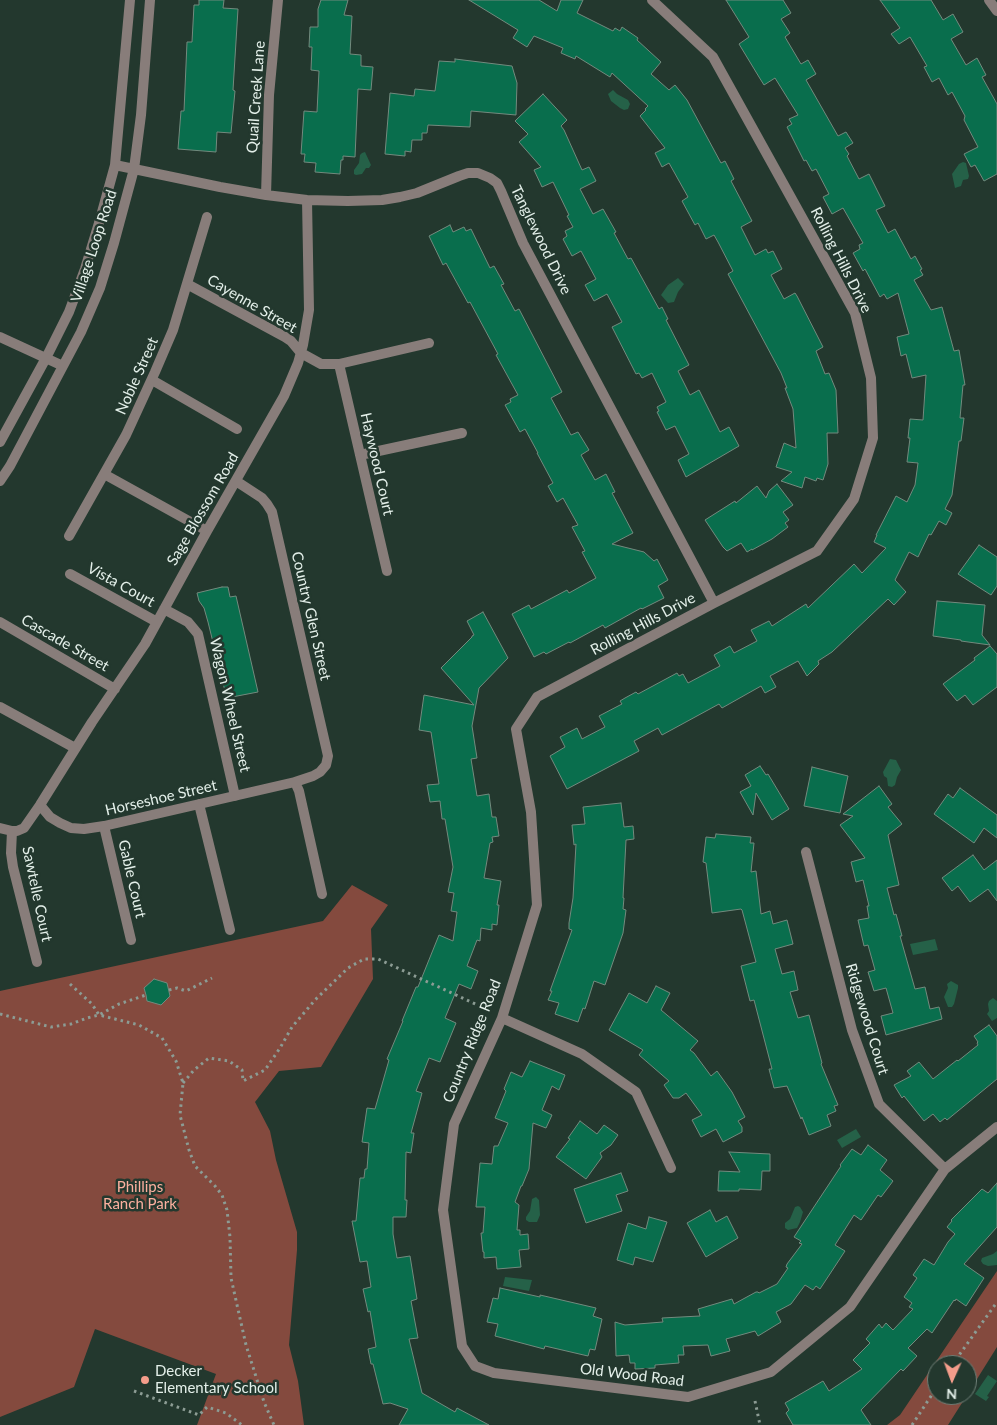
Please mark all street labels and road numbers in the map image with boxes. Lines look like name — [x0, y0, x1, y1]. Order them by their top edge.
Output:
street label: Quail Creek Lane — [243, 40, 269, 154]
street label: Tanglewood Drive — [507, 183, 575, 297]
street label: Village Loop Road — [67, 187, 121, 305]
street label: Rolling Hills Drive — [807, 204, 875, 316]
street label: Cayenne Street — [204, 271, 300, 337]
street label: Noble Street — [112, 334, 162, 418]
street label: Haywood Court — [356, 411, 398, 517]
street label: Sage Blossom Road — [163, 449, 243, 569]
street label: Country Glen Street — [287, 550, 335, 682]
street label: Vista Court — [84, 559, 158, 611]
street label: Rolling Hills Drive — [587, 589, 699, 659]
street label: Cascade Street — [18, 611, 112, 675]
street label: Wagon Wheel Street — [206, 636, 254, 774]
street label: Horseshoe Street — [103, 776, 219, 820]
street label: Gable Court — [114, 838, 150, 920]
street label: Sawtelle Court — [18, 845, 56, 943]
street label: Ridgewood Court — [842, 961, 892, 1077]
street label: Country Ridge Road — [439, 977, 505, 1105]
street label: Old Wood Road — [579, 1360, 685, 1390]

